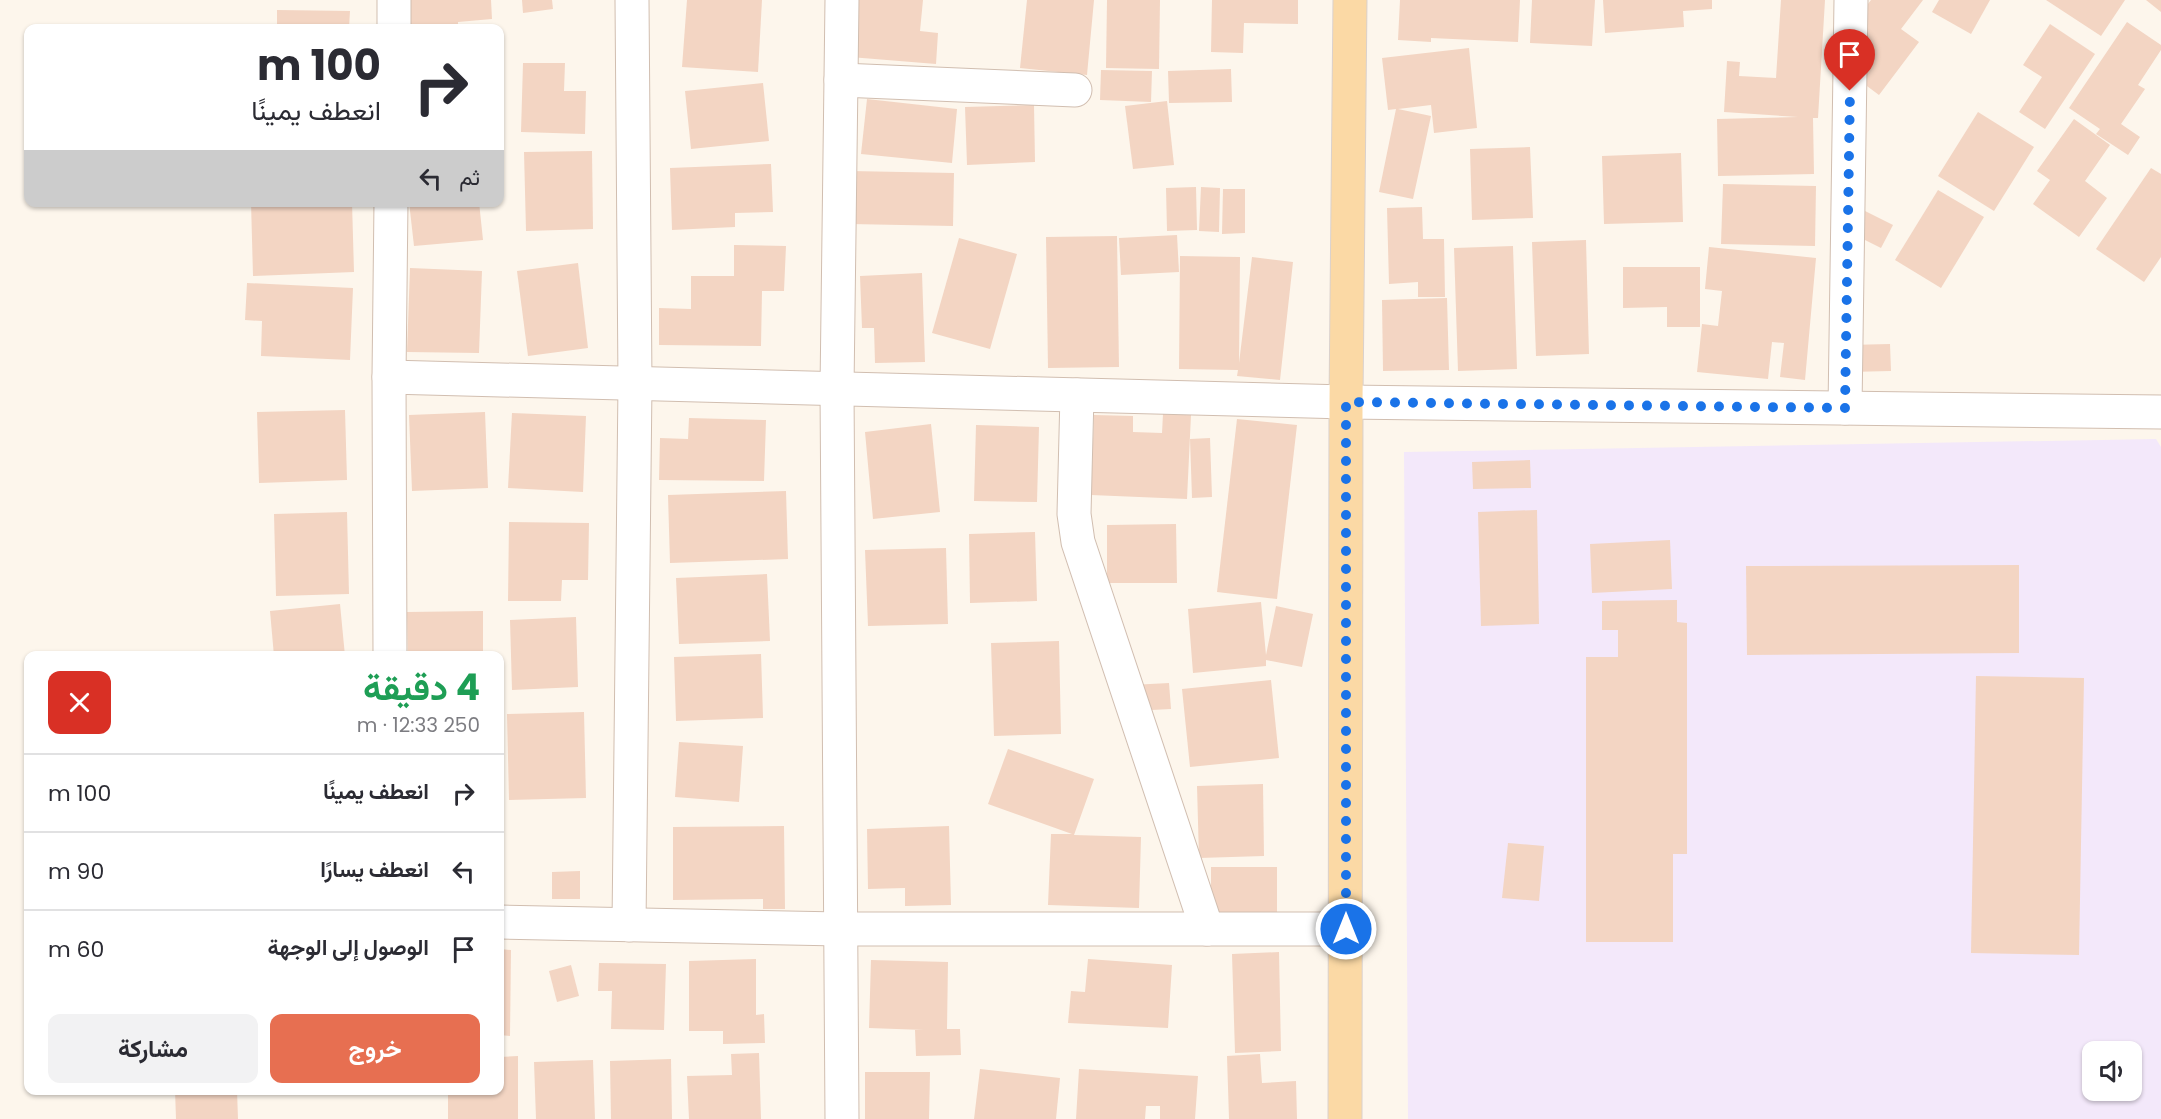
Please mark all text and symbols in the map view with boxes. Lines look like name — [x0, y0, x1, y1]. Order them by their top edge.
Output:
pin — [1824, 29, 1875, 91]
text: 100 m — [257, 36, 381, 95]
icon: arrive — [1833, 38, 1866, 71]
icon: right — [402, 48, 480, 126]
text: انعطف يمينًا — [251, 92, 381, 129]
icon: left — [414, 162, 447, 195]
text: ثم — [459, 162, 480, 193]
text: 4 دقيقة — [363, 662, 480, 713]
button: close — [48, 671, 111, 734]
text: 250 m · 12:33 — [357, 711, 480, 739]
text: انعطف يمينًا — [323, 776, 429, 807]
icon: right — [447, 777, 480, 810]
text: 100 m — [48, 778, 111, 809]
text: انعطف يسارًا — [320, 854, 429, 885]
icon: left — [447, 855, 480, 888]
text: 90 m — [48, 856, 104, 887]
position arrow — [1314, 897, 1378, 961]
text: الوصول إلى الوجهة — [268, 932, 429, 963]
icon: arrive — [447, 933, 480, 966]
text: 60 m — [48, 934, 104, 965]
button: مشاركة — [48, 1014, 258, 1083]
button: خروج — [270, 1014, 480, 1083]
map controls — [2082, 1041, 2142, 1101]
button: sound — [2082, 1041, 2142, 1101]

